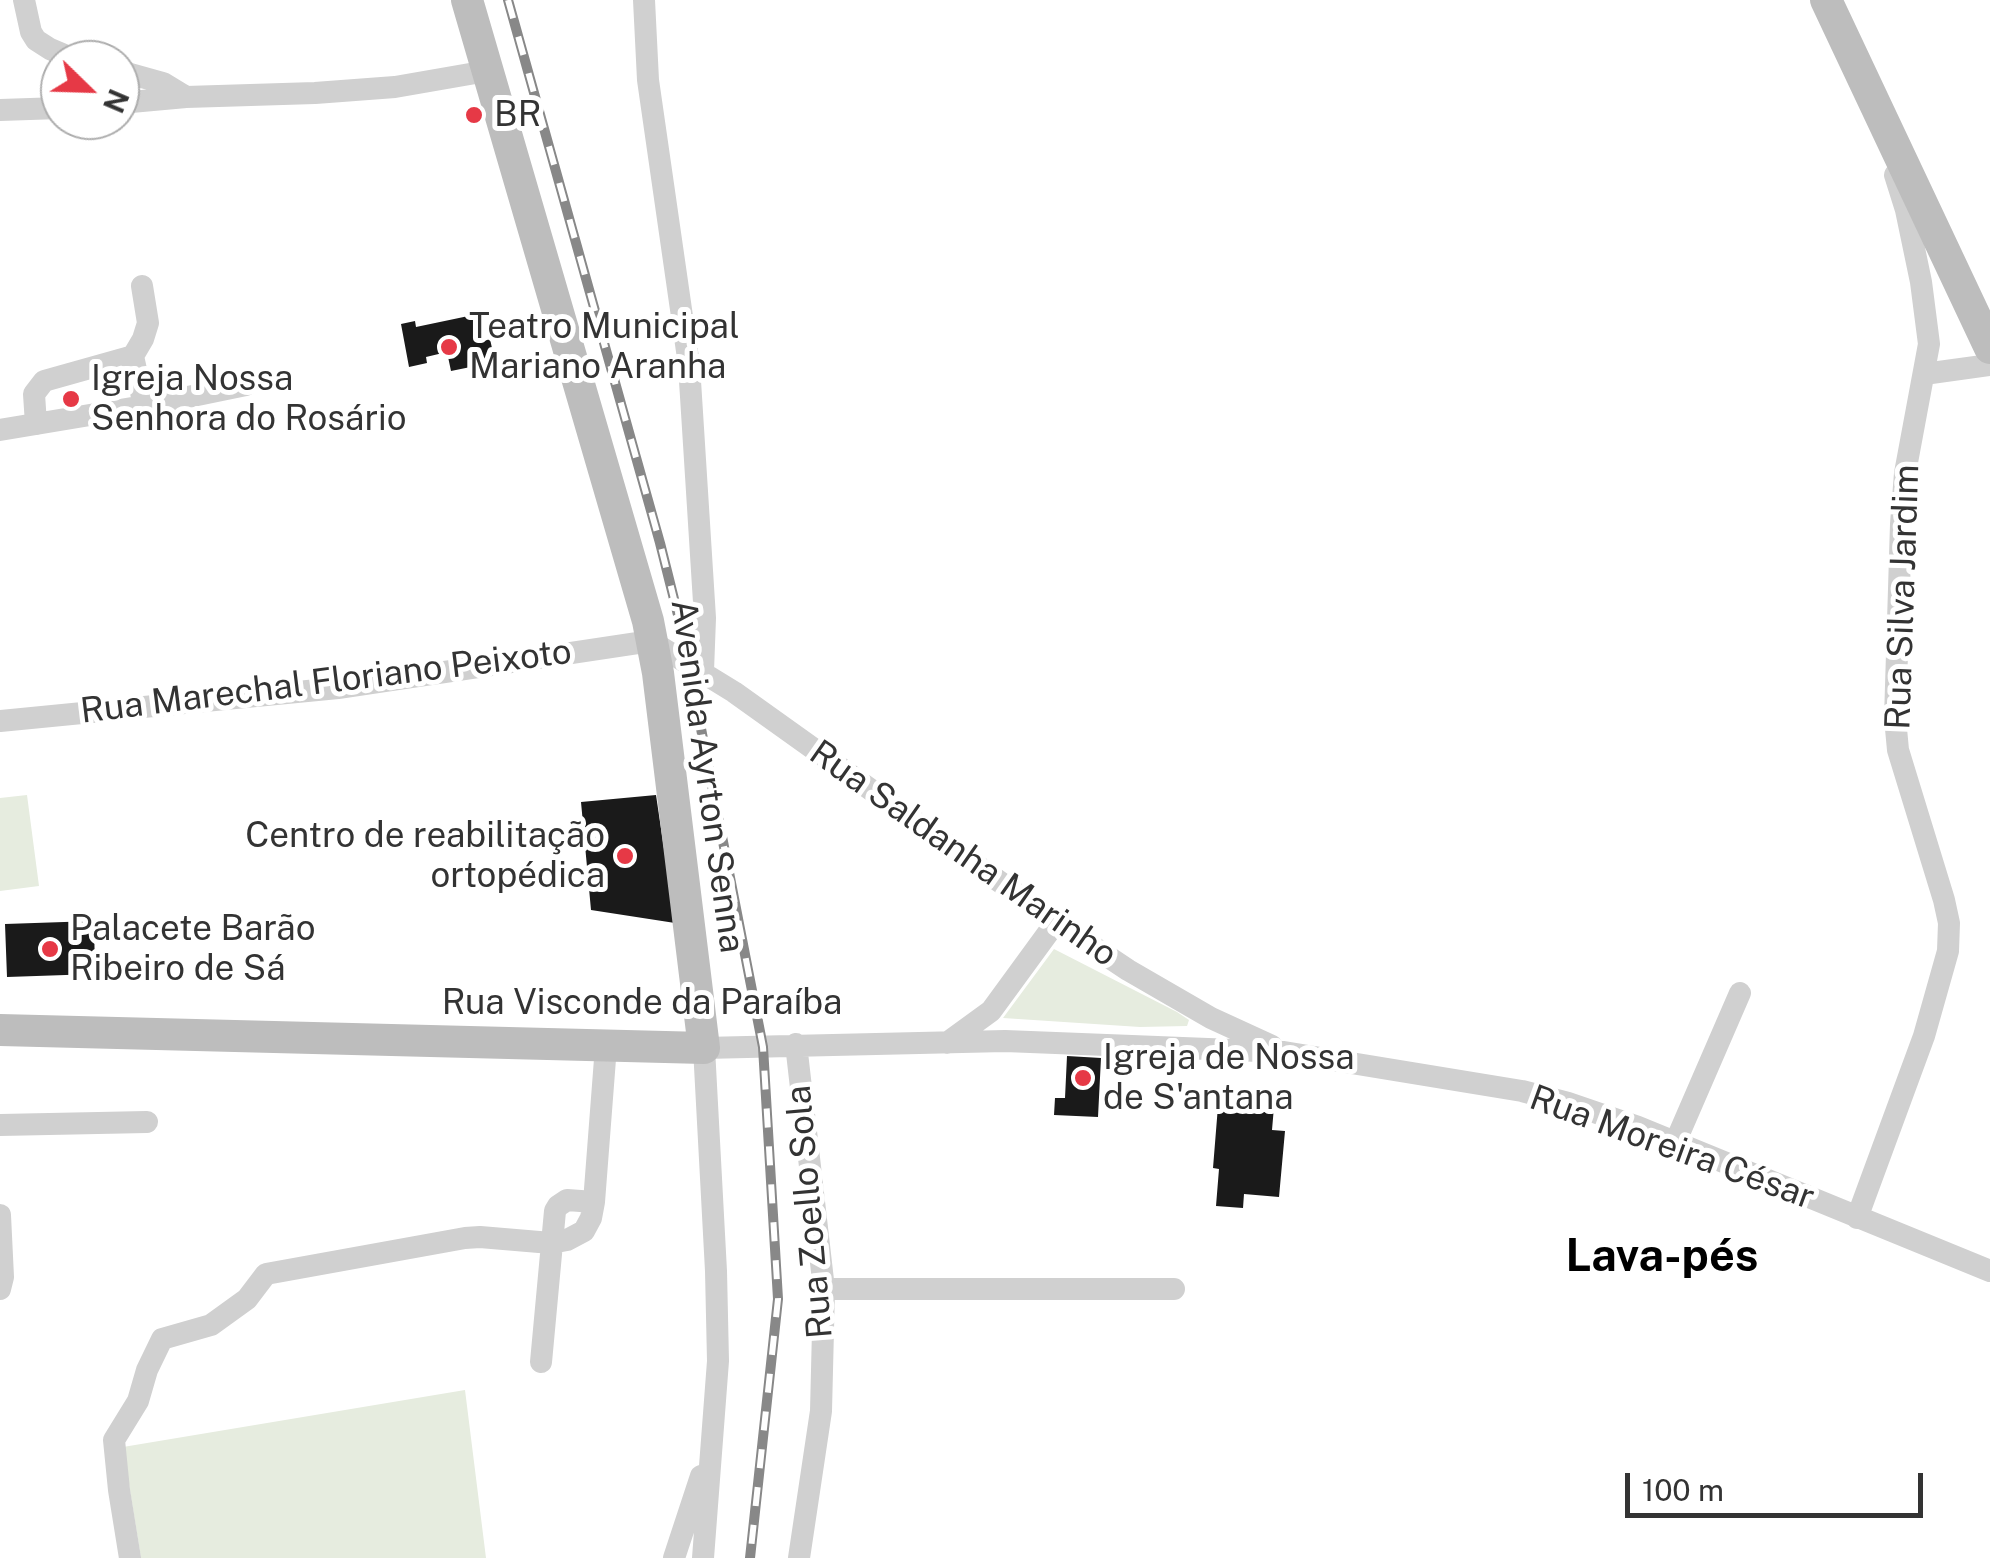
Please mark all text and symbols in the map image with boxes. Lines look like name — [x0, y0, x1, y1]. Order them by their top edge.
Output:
north arrow — [40, 40, 140, 140]
text: N — [97, 85, 136, 118]
place label: BR — [494, 94, 541, 136]
marker: BR — [463, 104, 485, 126]
place label: Teatro Municipal Mariano Aranha — [469, 306, 740, 388]
marker: Teatro Municipal Mariano Aranha — [438, 336, 460, 358]
place label: Igreja Nossa Senhora do Rosário — [91, 358, 407, 440]
marker: Igreja Nossa Senhora do Rosário — [60, 388, 82, 410]
street label: Rua Silva Jardim — [1877, 464, 1929, 730]
street label: Avenida Ayrton Senna — [661, 596, 753, 956]
street label: Rua Marechal Floriano Peixoto — [78, 631, 574, 733]
street label: Rua Saldanha Marinho — [801, 732, 1125, 976]
place label: Centro de reabilitação ortopédica — [245, 815, 605, 897]
marker: Centro de reabilitação ortopédica — [614, 845, 636, 867]
place label: Palacete Barão Ribeiro de Sá — [70, 908, 316, 990]
marker: Palacete Barão Ribeiro de Sá — [39, 938, 61, 960]
street label: Rua Visconde da Paraíba — [442, 982, 842, 1024]
place label: Igreja de Nossa de S'antana — [1103, 1037, 1355, 1119]
marker: Igreja de Nossa de S'antana — [1072, 1067, 1094, 1089]
street label: Rua Moreira César — [1524, 1077, 1820, 1219]
street label: Rua Zoello Sola — [778, 1084, 842, 1340]
district label: Lava-pés — [1566, 1230, 1758, 1284]
scale bar — [1630, 1453, 1928, 1515]
text: 100 m — [1642, 1472, 1724, 1508]

